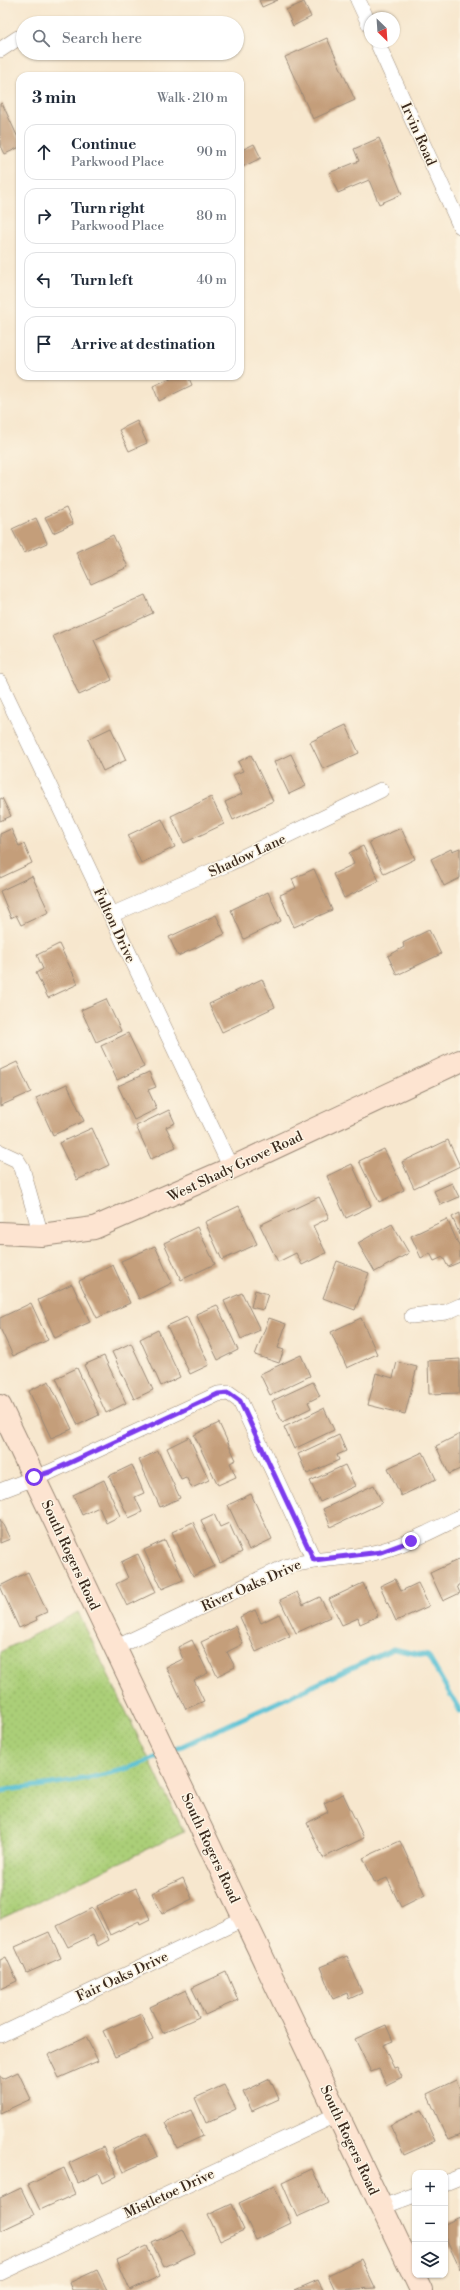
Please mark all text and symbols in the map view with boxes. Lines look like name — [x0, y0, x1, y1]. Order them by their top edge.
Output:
north arrow — [364, 12, 400, 48]
search box — [16, 16, 244, 60]
icon: search — [30, 27, 52, 49]
text: Search here — [62, 29, 142, 48]
text: 3 min — [32, 87, 76, 109]
text: Walk · 210 m — [157, 90, 228, 106]
street label: Irvin Road — [396, 100, 440, 169]
text: Continue — [71, 135, 136, 154]
icon: ahead — [33, 141, 55, 163]
text: 90 m — [196, 144, 227, 160]
text: Parkwood Place — [71, 154, 164, 170]
text: Turn right — [71, 199, 145, 218]
icon: right — [33, 205, 55, 227]
text: 80 m — [196, 208, 227, 224]
text: Parkwood Place — [71, 218, 164, 234]
icon: left — [33, 269, 55, 291]
text: Turn left — [71, 271, 133, 290]
text: 40 m — [197, 272, 227, 288]
icon: arrive — [33, 333, 55, 355]
text: Arrive at destination — [71, 335, 215, 354]
street label: Shadow Lane — [206, 830, 289, 882]
street label: Fulton Drive — [89, 885, 139, 966]
street label: West Shady Grove Road — [164, 1128, 306, 1207]
route start — [25, 1468, 43, 1486]
street label: South Rogers Road — [37, 1498, 103, 1613]
route end — [402, 1532, 420, 1550]
street label: River Oaks Drive — [199, 1556, 304, 1616]
street label: South Rogers Road — [177, 1791, 243, 1906]
street label: Fair Oaks Drive — [74, 1948, 171, 2006]
street label: South Rogers Road — [316, 2083, 382, 2198]
street label: Mistletoe Drive — [121, 2165, 218, 2223]
map controls — [412, 2170, 448, 2278]
button: + — [412, 2170, 448, 2206]
button: − — [412, 2206, 448, 2242]
button: layers — [412, 2242, 448, 2278]

